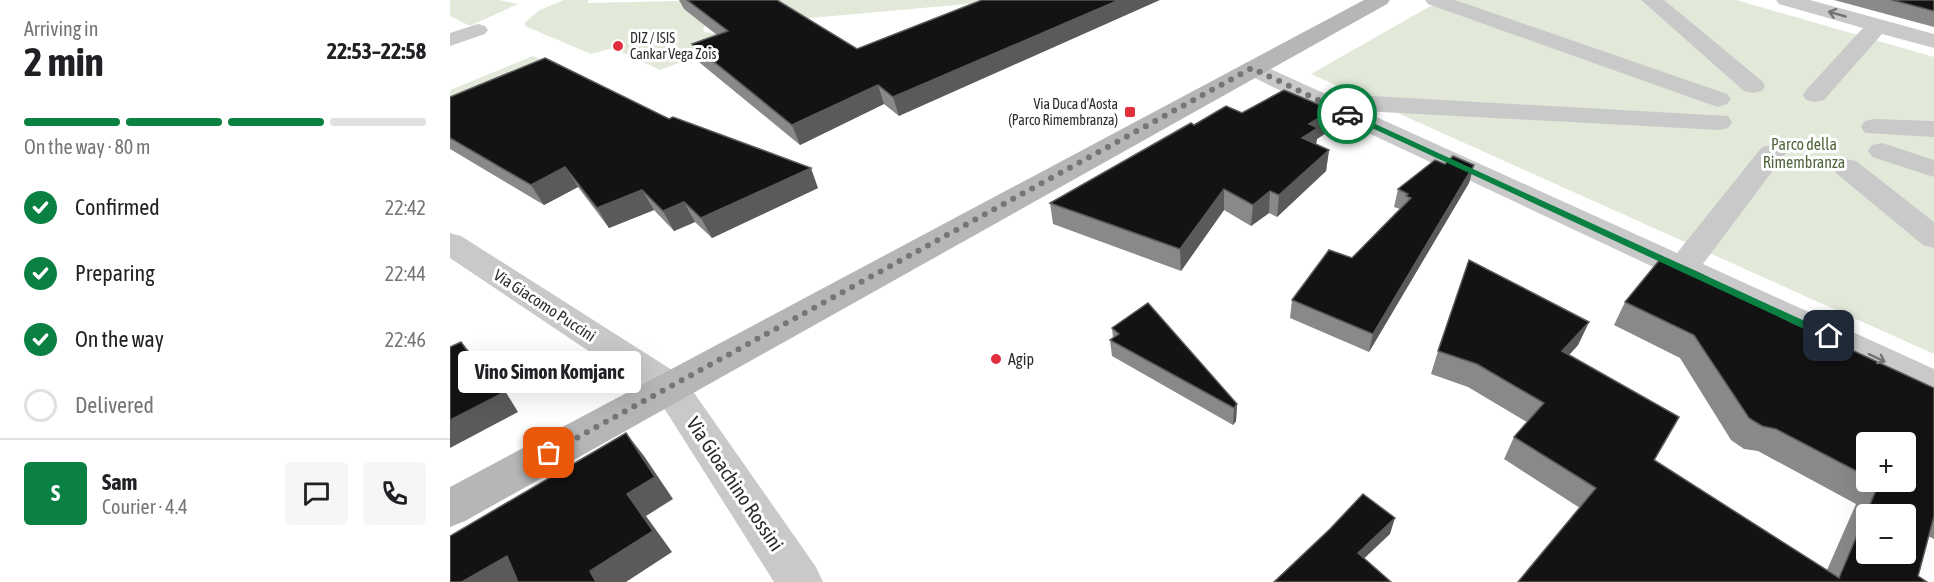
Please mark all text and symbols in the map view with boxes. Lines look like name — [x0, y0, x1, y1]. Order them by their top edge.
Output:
one-way arrow — [1828, 8, 1847, 19]
text: Arriving in — [24, 17, 98, 40]
place label: DIZ / ISIS Cankar Vega Zois — [630, 30, 716, 62]
text: 22:53–22:58 — [327, 38, 426, 64]
marker: DIZ / ISIS Cankar Vega Zois — [611, 39, 625, 53]
text: 2 min — [24, 40, 104, 84]
courier — [1317, 84, 1377, 144]
place label: Via Duca d'Aosta (Parco Rimembranza) — [1008, 96, 1118, 128]
icon: car — [1331, 98, 1364, 131]
marker: Via Duca d'Aosta (Parco Rimembranza) — [1123, 105, 1137, 119]
text: On the way · 80 m — [24, 135, 150, 158]
park label: Parco della Rimembranza — [1763, 135, 1845, 171]
icon: check — [24, 191, 57, 224]
text: Confirmed — [75, 194, 160, 220]
text: 22:42 — [385, 196, 426, 219]
icon: check — [24, 257, 57, 290]
text: Preparing — [75, 260, 155, 286]
text: 22:44 — [385, 262, 426, 285]
street label: Via Giacomo Puccini — [491, 265, 599, 345]
pin — [1803, 310, 1854, 361]
icon: home — [1812, 319, 1845, 352]
icon: check — [24, 323, 57, 356]
text: On the way — [75, 326, 164, 352]
text: 22:46 — [385, 328, 426, 351]
place label: Agip — [1008, 350, 1034, 369]
callout: Vino Simon Komjanc — [458, 351, 640, 393]
marker: Agip — [989, 352, 1003, 366]
one-way arrow — [1867, 353, 1885, 365]
text: Vino Simon Komjanc — [475, 360, 624, 383]
text: Delivered — [75, 392, 154, 418]
street label: Via Gioachino Rossini — [682, 412, 789, 555]
pin — [523, 427, 574, 478]
map controls — [1856, 432, 1916, 564]
button: + — [1856, 432, 1916, 492]
icon: bag — [532, 436, 565, 469]
button: chat — [285, 462, 348, 525]
button: phone — [363, 462, 426, 525]
text: Sam — [102, 469, 137, 495]
text: S — [51, 480, 60, 506]
text: Courier · 4.4 — [102, 495, 188, 518]
button: − — [1856, 504, 1916, 564]

